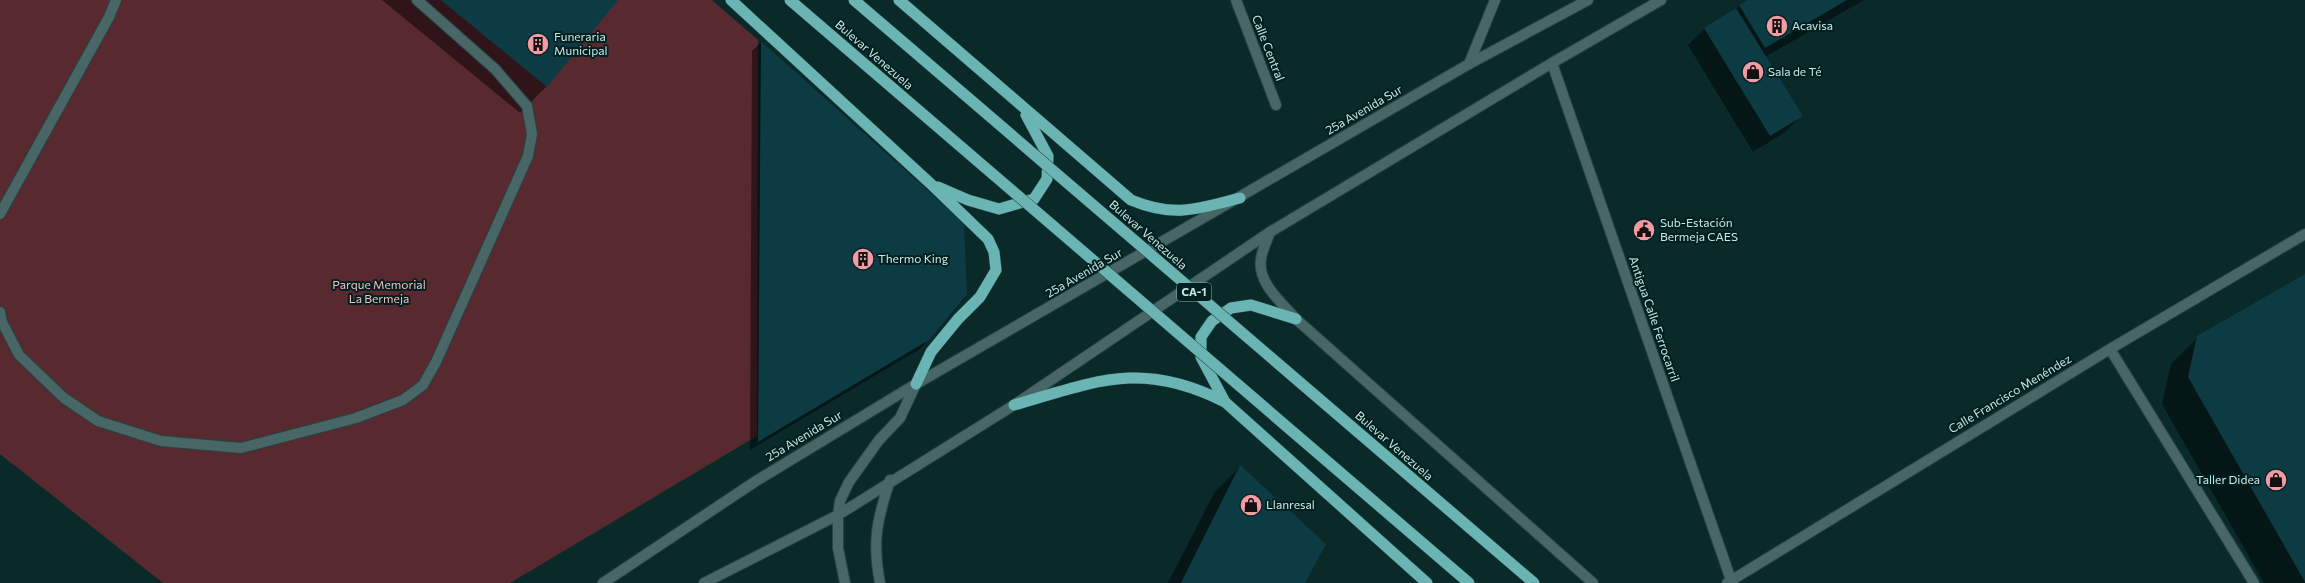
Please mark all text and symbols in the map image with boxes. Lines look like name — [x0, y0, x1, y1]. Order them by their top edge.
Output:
street label: Calle Central — [1250, 13, 1288, 83]
building icon: Acavisa — [1764, 13, 1790, 39]
street label: Bulevar Venezuela — [833, 17, 916, 92]
place label: Acavisa — [1792, 18, 1833, 32]
place label: Funeraria Municipal — [554, 29, 608, 57]
building icon: Funeraria Municipal — [525, 31, 551, 57]
shop icon: Sala de Té — [1740, 59, 1766, 85]
place label: Sala de Té — [1768, 64, 1822, 78]
street label: 25a Avenida Sur — [1323, 81, 1405, 137]
street label: Bulevar Venezuela — [1107, 197, 1190, 272]
place label: Sub-Estación Bermeja CAES — [1660, 215, 1738, 243]
public building icon: Sub-Estación Bermeja CAES — [1631, 217, 1657, 243]
street label: 25a Avenida Sur — [1043, 244, 1125, 300]
building icon: Thermo King — [850, 246, 876, 272]
place label: Thermo King — [878, 251, 949, 265]
street label: Antigua Calle Ferrocarril — [1627, 254, 1683, 383]
park label: Parque Memorial La Bermeja — [332, 277, 426, 305]
road number: CA-1 — [1177, 283, 1211, 301]
street label: Calle Francisco Menéndez — [1946, 351, 2073, 435]
street label: 25a Avenida Sur — [763, 407, 844, 463]
street label: Bulevar Venezuela — [1353, 408, 1436, 483]
shop icon: Taller Didea — [2263, 467, 2289, 493]
place label: Taller Didea — [2196, 472, 2260, 486]
shop icon: Llanresal — [1238, 492, 1264, 518]
place label: Llanresal — [1266, 497, 1315, 511]

